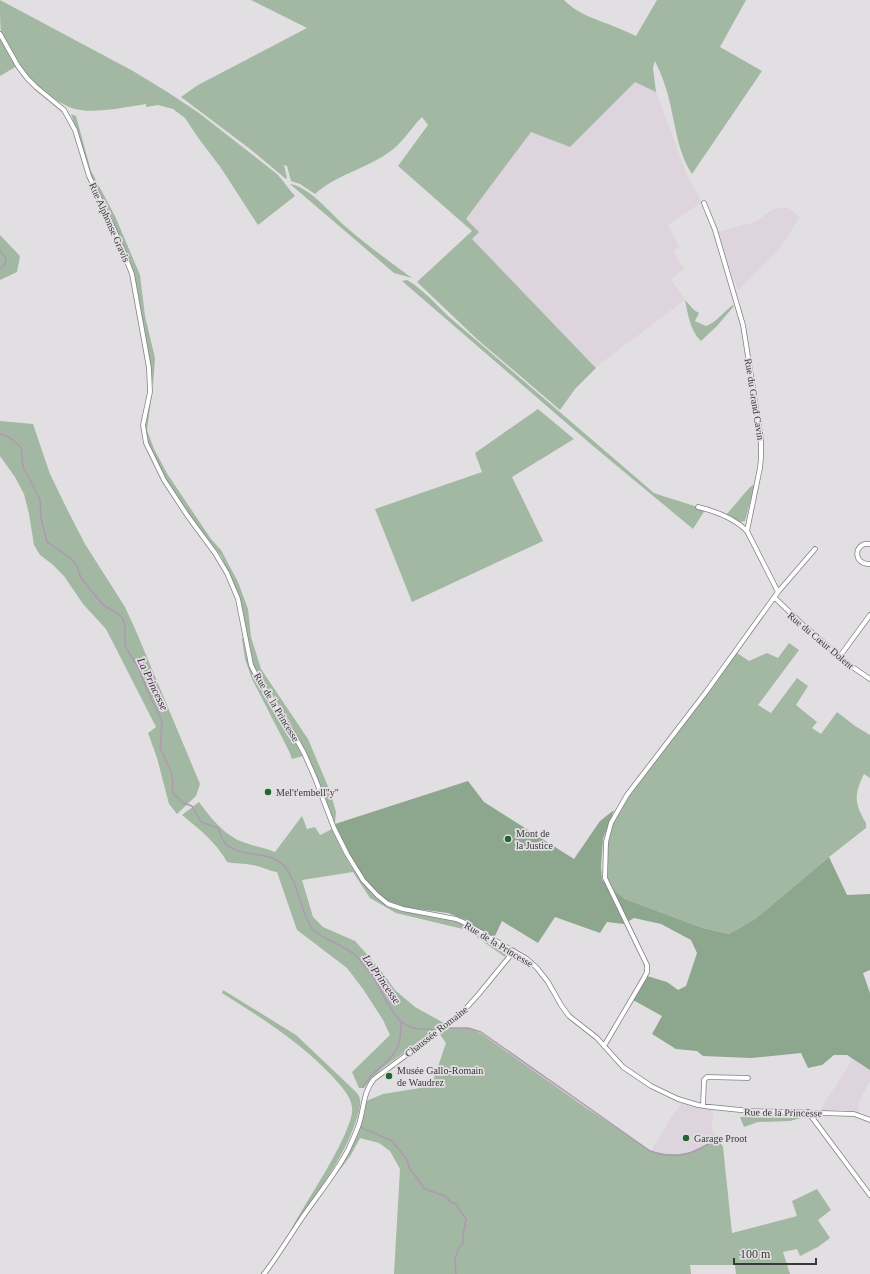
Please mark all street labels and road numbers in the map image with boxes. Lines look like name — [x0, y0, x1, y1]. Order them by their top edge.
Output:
street label: Rue Alphonse Gravis — [87, 181, 132, 264]
street label: Rue du Grand Cavin — [743, 357, 766, 441]
street label: Rue du Cœur Dolent — [785, 609, 856, 671]
street label: Rue de la Princesse — [252, 671, 302, 744]
street label: Rue de la Princesse — [462, 920, 535, 970]
street label: Chaussée Romaine — [403, 1003, 470, 1059]
street label: Rue de la Princesse — [744, 1106, 823, 1119]

